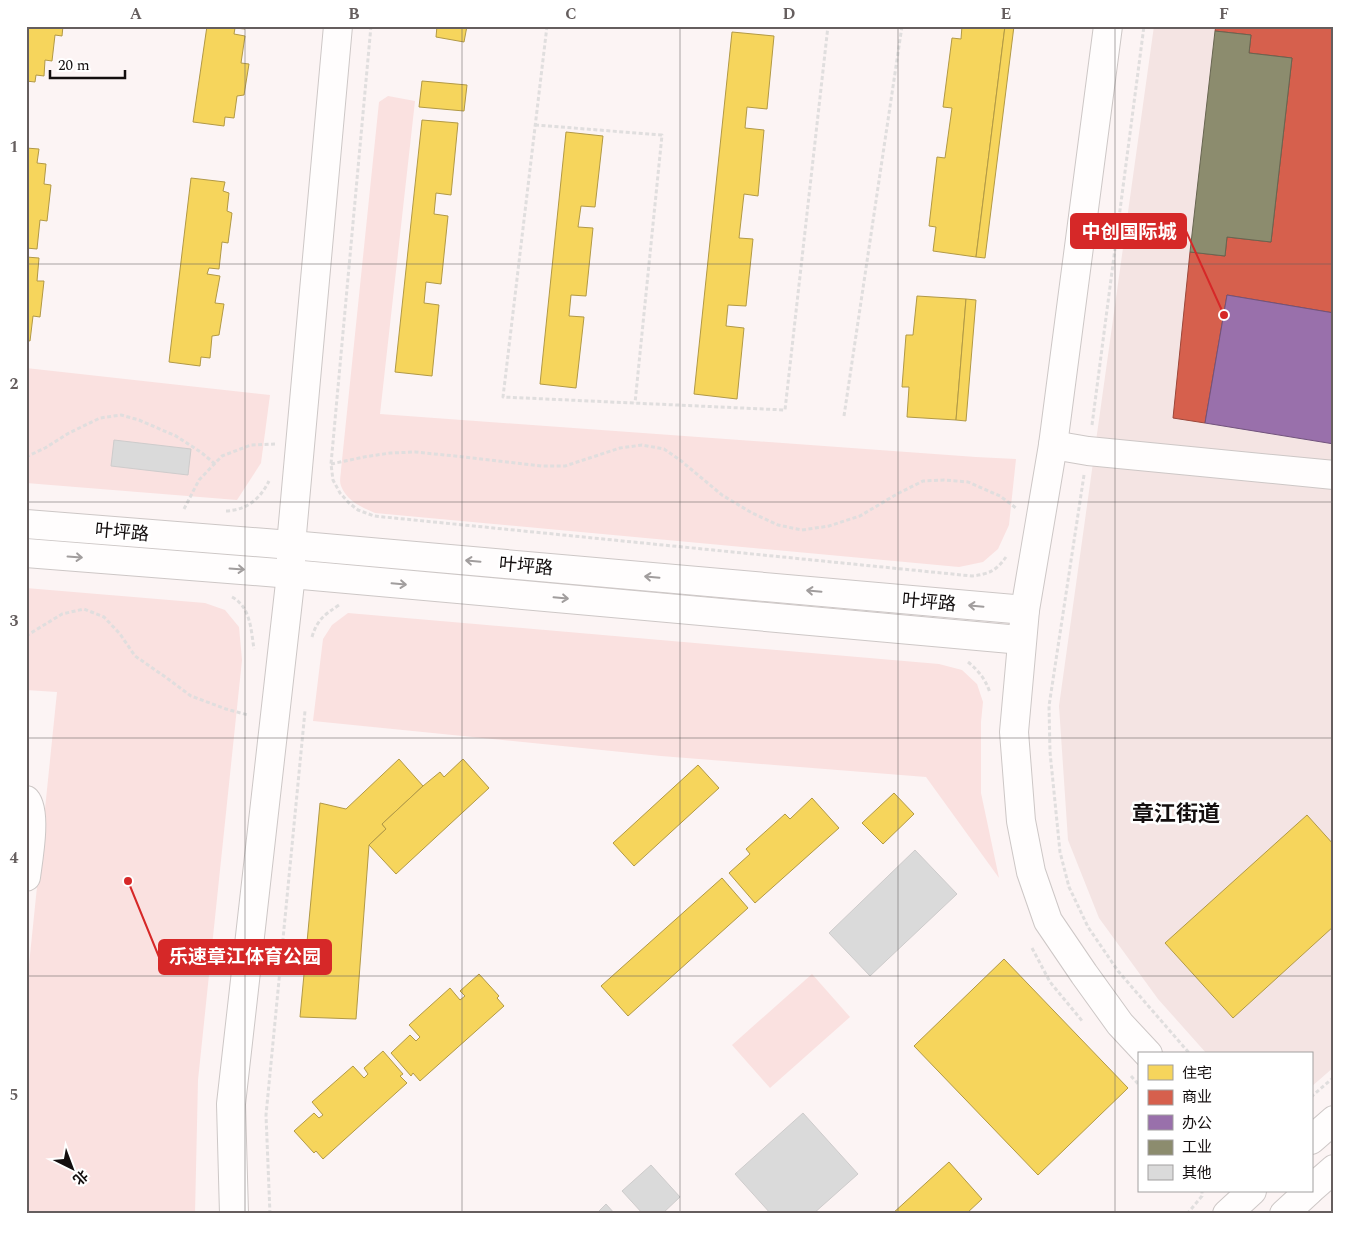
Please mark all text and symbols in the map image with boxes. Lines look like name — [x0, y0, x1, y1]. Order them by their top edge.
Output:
text: A — [130, 2, 143, 26]
text: B — [348, 2, 360, 26]
text: C — [565, 2, 577, 26]
text: D — [783, 2, 796, 26]
text: E — [1001, 2, 1011, 26]
text: F — [1219, 2, 1229, 26]
scale bar — [50, 48, 125, 80]
text: 20 m — [58, 54, 90, 77]
text: 1 — [10, 135, 18, 159]
callout: 中创国际城 — [1071, 214, 1186, 248]
text: 中创国际城 — [1081, 218, 1177, 247]
text: 2 — [10, 372, 19, 396]
street label: 叶坪路 — [94, 517, 150, 548]
street label: 叶坪路 — [498, 551, 554, 582]
one-way arrow — [67, 552, 83, 561]
one-way arrow — [465, 557, 481, 566]
one-way arrow — [229, 565, 245, 574]
one-way arrow — [645, 572, 661, 582]
one-way arrow — [390, 579, 406, 588]
one-way arrow — [807, 587, 823, 596]
street label: 叶坪路 — [901, 587, 957, 618]
one-way arrow — [552, 593, 568, 603]
one-way arrow — [968, 601, 984, 610]
text: 3 — [10, 609, 19, 633]
district label: 章江街道 — [1132, 798, 1220, 831]
text: 4 — [10, 846, 19, 870]
callout: 乐速章江体育公园 — [159, 940, 331, 974]
text: 乐速章江体育公园 — [169, 943, 321, 972]
legend — [1138, 1052, 1312, 1192]
text: 住宅 — [1182, 1062, 1212, 1085]
text: 5 — [10, 1083, 18, 1107]
text: 商业 — [1182, 1086, 1212, 1109]
text: 办公 — [1182, 1112, 1212, 1135]
text: 工业 — [1182, 1136, 1212, 1159]
north arrow — [48, 1142, 98, 1192]
text: 其他 — [1182, 1162, 1212, 1185]
text: 北 — [68, 1165, 93, 1190]

